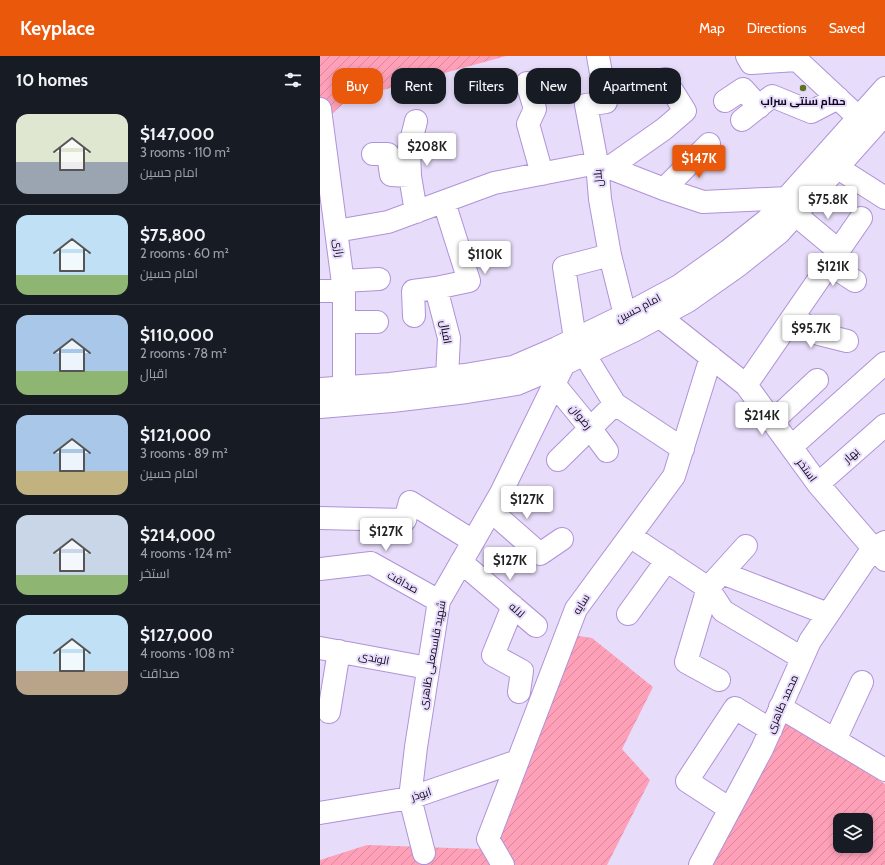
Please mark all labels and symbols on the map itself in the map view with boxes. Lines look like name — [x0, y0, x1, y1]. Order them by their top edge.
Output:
marker: حمام سنتی سراب — [798, 83, 808, 93]
place label: حمام سنتی سراب — [760, 94, 846, 109]
pin: $208K — [399, 133, 455, 167]
pin: $147K — [671, 145, 727, 179]
street label: بلال — [590, 169, 606, 187]
pin: $75.8K — [795, 186, 861, 220]
street label: رازی — [331, 238, 347, 258]
pin: $110K — [457, 241, 513, 275]
pin: $121K — [805, 253, 861, 287]
street label: امام حسین — [613, 290, 663, 327]
pin: $95.7K — [778, 315, 844, 349]
street label: اقبال — [437, 319, 455, 345]
street label: رضوان — [567, 401, 595, 433]
pin: $214K — [734, 402, 790, 436]
street label: بهار — [840, 444, 862, 466]
street label: استخر — [793, 455, 820, 484]
pin: $127K — [499, 486, 555, 520]
pin: $127K — [358, 518, 414, 552]
pin: $127K — [482, 547, 538, 581]
street label: صداقت — [385, 568, 421, 596]
street label: سایه — [569, 591, 593, 617]
street label: شهید قاسمعلی ظاهری — [416, 599, 448, 711]
street label: لاله — [506, 599, 528, 621]
street label: الوندی — [357, 648, 391, 668]
street label: محمد طاهری — [763, 672, 801, 736]
street label: ابوذر — [408, 784, 433, 804]

